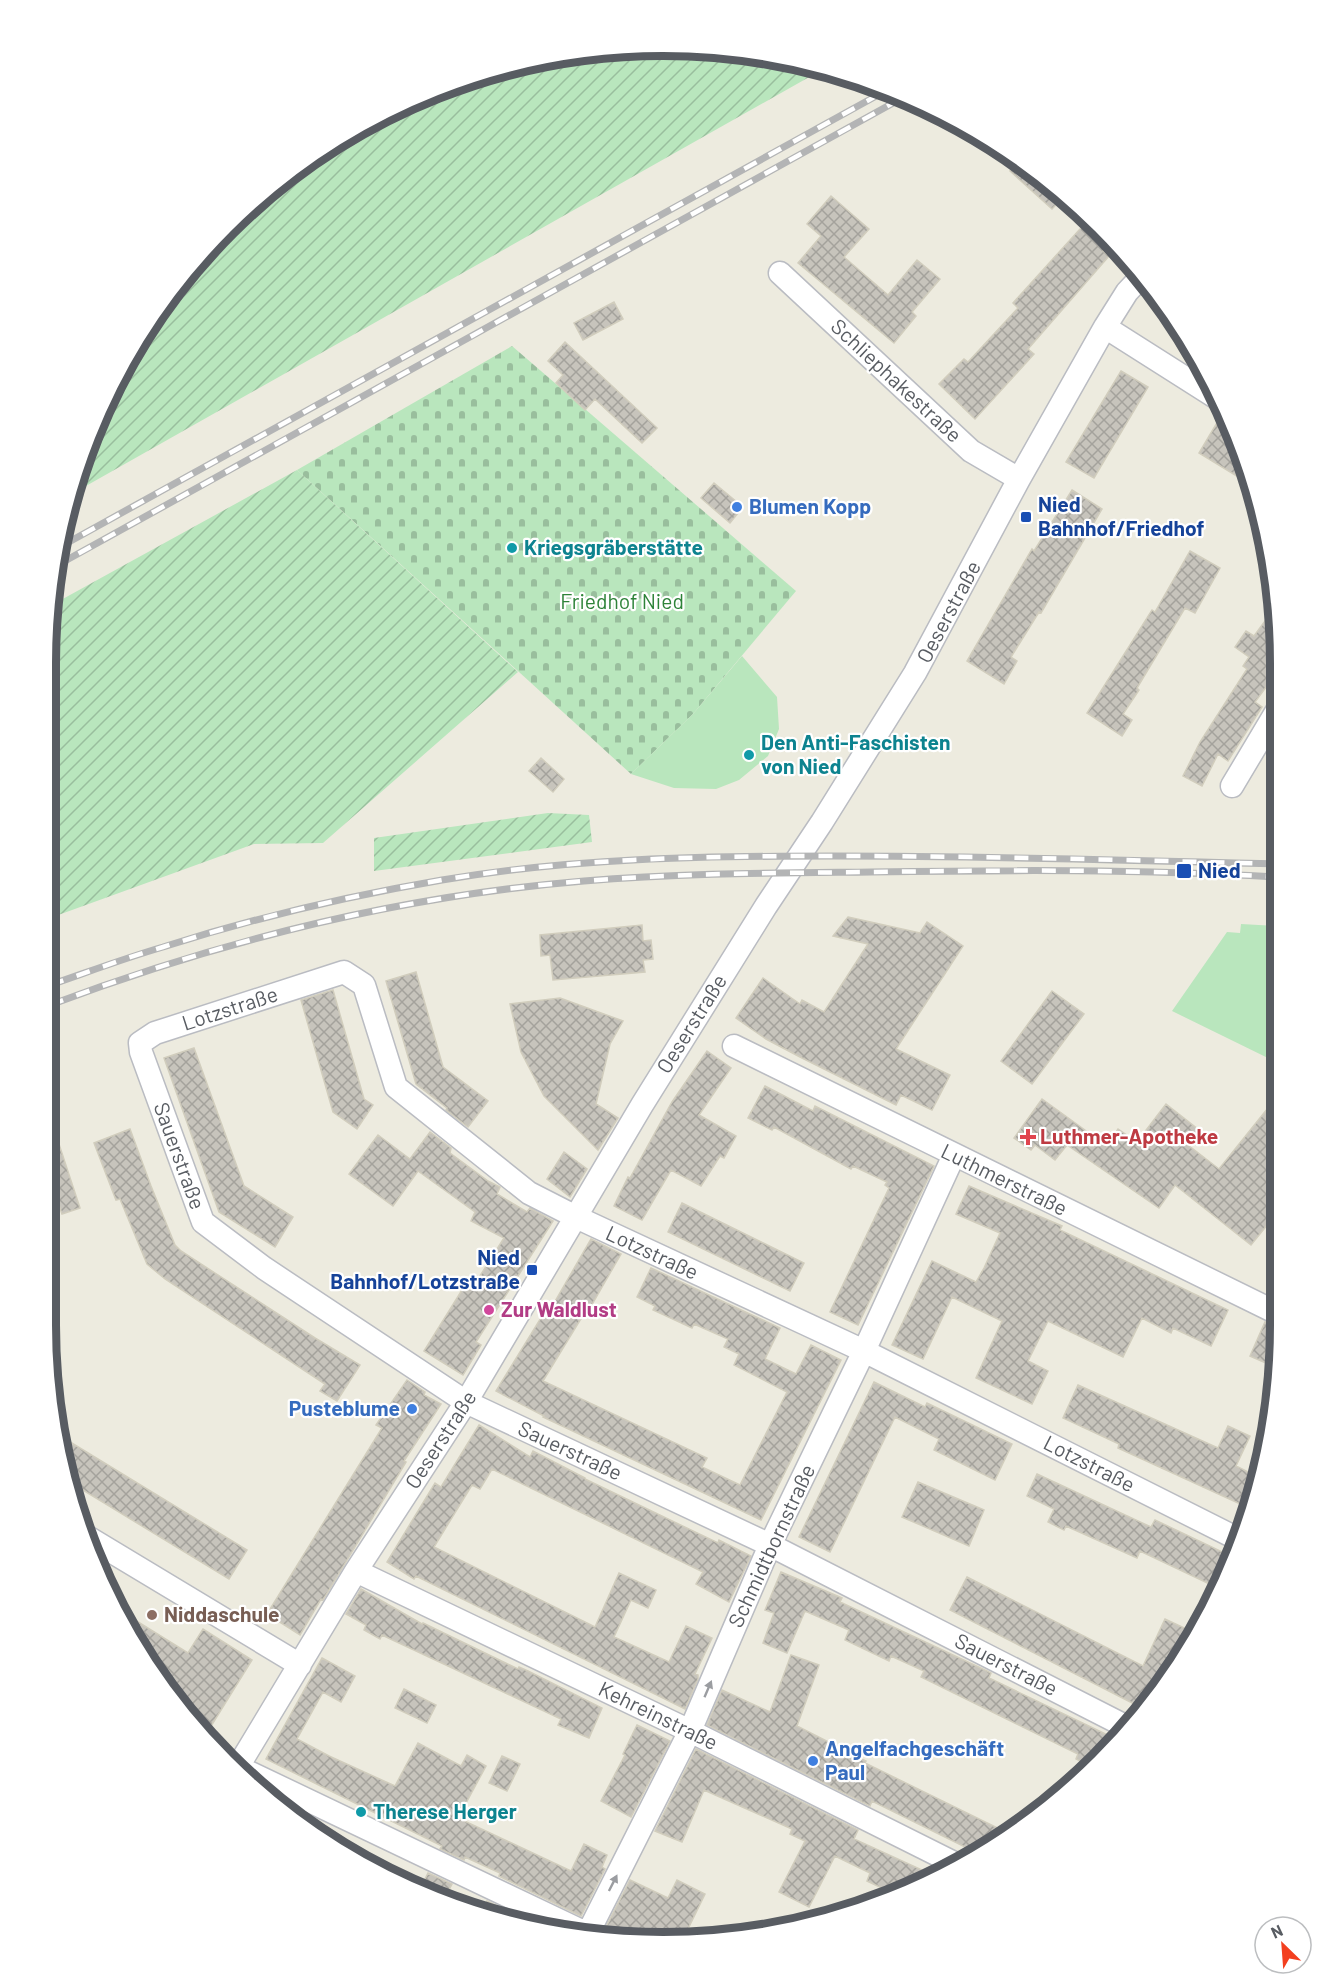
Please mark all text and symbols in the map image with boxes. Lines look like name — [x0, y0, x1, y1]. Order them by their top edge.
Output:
street label: Schliephakestraße — [826, 313, 968, 447]
place label: Nied Bahnhof/Friedhof — [1038, 491, 1204, 540]
place label: Blumen Kopp — [749, 493, 871, 518]
marker: Blumen Kopp — [730, 500, 744, 514]
marker: Nied Bahnhof/Friedhof — [1019, 510, 1033, 524]
place label: Kriegsgräberstätte — [524, 534, 703, 559]
marker: Kriegsgräberstätte — [505, 541, 519, 555]
street label: Oeserstraße — [910, 556, 985, 667]
park label: Friedhof Nied — [560, 588, 684, 613]
place label: Den Anti-Faschisten von Nied — [761, 729, 950, 778]
marker: Den Anti-Faschisten von Nied — [742, 748, 756, 762]
place label: Nied — [1198, 857, 1241, 882]
marker: Nied — [1175, 862, 1193, 880]
street label: Oeserstraße — [650, 969, 731, 1077]
street label: Lotzstraße — [179, 980, 281, 1035]
street label: Sauerstraße — [150, 1099, 211, 1212]
place label: Luthmer-Apotheke — [1040, 1123, 1218, 1148]
marker: Luthmer-Apotheke — [1021, 1130, 1035, 1144]
street label: Luthmerstraße — [938, 1137, 1072, 1220]
street label: Lotzstraße — [602, 1219, 703, 1284]
place label: Nied Bahnhof/Lotzstraße — [330, 1244, 520, 1293]
marker: Nied Bahnhof/Lotzstraße — [525, 1263, 539, 1277]
place label: Zur Waldlust — [501, 1296, 617, 1321]
marker: Zur Waldlust — [482, 1303, 496, 1317]
street label: Oeserstraße — [399, 1385, 481, 1493]
place label: Pusteblume — [289, 1395, 400, 1420]
marker: Pusteblume — [405, 1402, 419, 1416]
street label: Sauerstraße — [515, 1415, 627, 1485]
street label: Lotzstraße — [1040, 1429, 1140, 1496]
street label: Schmidtbornstraße — [722, 1460, 819, 1631]
place label: Niddaschule — [164, 1601, 280, 1626]
marker: Niddaschule — [145, 1608, 159, 1622]
street label: Sauerstraße — [951, 1627, 1062, 1700]
street label: Kehreinstraße — [595, 1675, 722, 1754]
one-way arrow — [703, 1679, 713, 1697]
place label: Angelfachgeschäft Paul — [825, 1735, 1004, 1784]
marker: Angelfachgeschäft Paul — [806, 1754, 820, 1768]
place label: Therese Herger — [373, 1798, 517, 1823]
marker: Therese Herger — [354, 1805, 368, 1819]
one-way arrow — [608, 1874, 618, 1891]
north arrow — [1253, 1915, 1313, 1975]
text: N — [1268, 1920, 1285, 1942]

